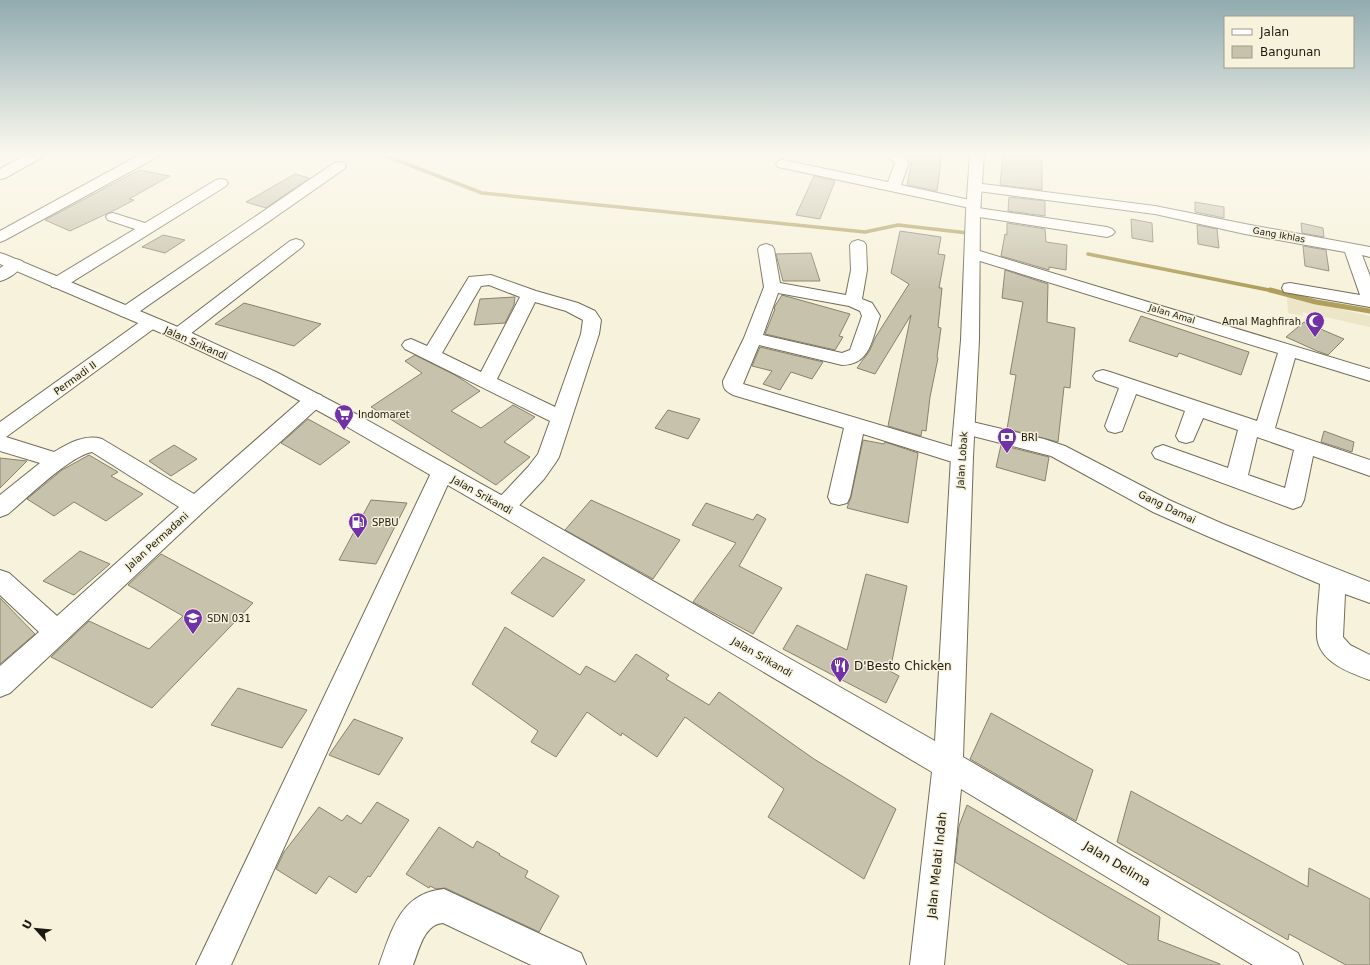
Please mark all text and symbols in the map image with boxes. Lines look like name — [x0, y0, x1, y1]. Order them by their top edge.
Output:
legend — [1224, 16, 1354, 68]
text: Jalan — [1259, 25, 1289, 39]
text: Bangunan — [1260, 45, 1321, 59]
street label: Gang Ikhlas — [1252, 225, 1306, 245]
street label: Jalan Amal — [1147, 302, 1196, 326]
mosque icon: Amal Maghfirah — [1304, 310, 1326, 338]
place label: Amal Maghfirah — [1222, 316, 1301, 327]
street label: Jalan Srikandi — [162, 324, 229, 362]
street label: Permadi II — [52, 359, 98, 397]
supermarket icon: Indomaret — [333, 403, 355, 431]
place label: Indomaret — [358, 409, 410, 420]
bank icon: BRI — [996, 426, 1018, 454]
street label: Jalan Lobak — [954, 431, 969, 490]
place label: BRI — [1021, 432, 1038, 443]
street label: Jalan Srikandi — [449, 473, 514, 516]
street label: Gang Damai — [1137, 488, 1197, 526]
street label: Jalan Permadani — [123, 510, 191, 573]
fuel station icon: SPBU — [347, 511, 369, 539]
place label: SPBU — [372, 517, 399, 528]
school or university icon: SDN 031 — [182, 607, 204, 635]
place label: SDN 031 — [207, 613, 251, 624]
street label: Jalan Srikandi — [729, 635, 794, 679]
restaurant icon: D'Besto Chicken — [829, 655, 851, 683]
place label: D'Besto Chicken — [854, 659, 952, 673]
street label: Jalan Melati Indah — [924, 811, 950, 920]
street label: Jalan Delima — [1080, 838, 1153, 889]
north arrow — [16, 909, 56, 949]
text: U — [20, 918, 35, 932]

